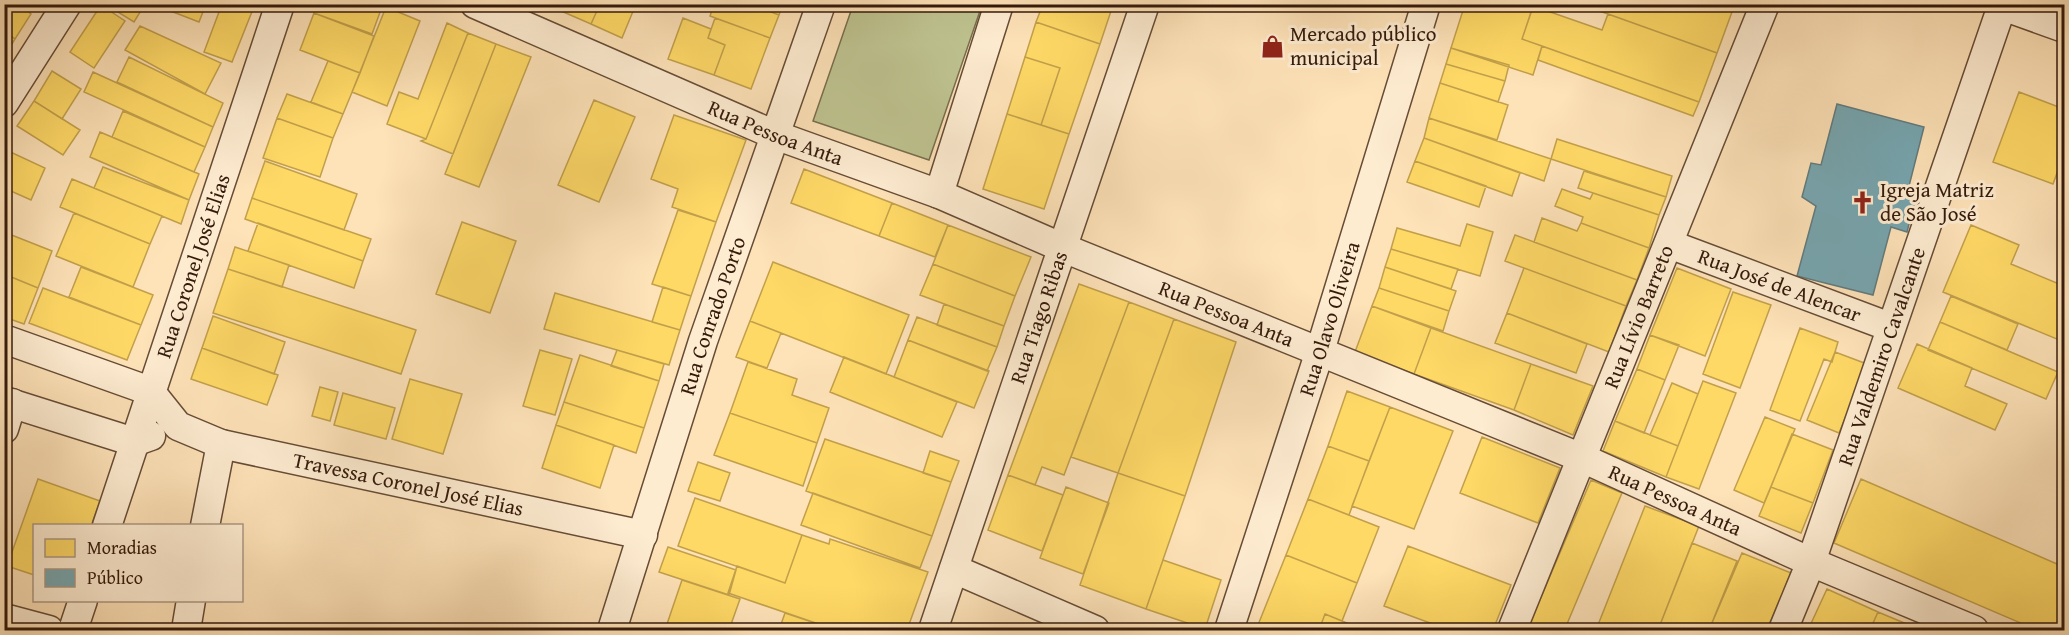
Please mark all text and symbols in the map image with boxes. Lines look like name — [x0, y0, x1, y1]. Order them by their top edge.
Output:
place label: Mercado público municipal — [1290, 18, 1437, 73]
shop icon: Mercado público municipal — [1259, 33, 1285, 59]
street label: Rua Pessoa Anta — [703, 92, 847, 173]
street label: Rua Coronel José Elias — [148, 170, 238, 362]
place label: Igreja Matriz de São José — [1880, 174, 1994, 229]
church icon: Igreja Matriz de São José — [1849, 189, 1875, 215]
street label: Rua Conrado Porto — [671, 232, 753, 399]
street label: Rua Olavo Oliveira — [1290, 237, 1368, 400]
street label: Rua Lívio Barreto — [1595, 240, 1681, 393]
street label: Rua José de Alencar — [1694, 240, 1866, 330]
street label: Rua Valdemiro Cavalcante — [1829, 242, 1933, 470]
street label: Rua Tiago Ribas — [1001, 247, 1075, 388]
street label: Rua Pessoa Anta — [1154, 272, 1299, 355]
street label: Travessa Coronel José Elias — [290, 444, 527, 524]
street label: Rua Pessoa Anta — [1604, 456, 1747, 544]
legend — [33, 524, 243, 602]
text: Moradias — [87, 534, 157, 561]
text: Público — [87, 564, 143, 591]

